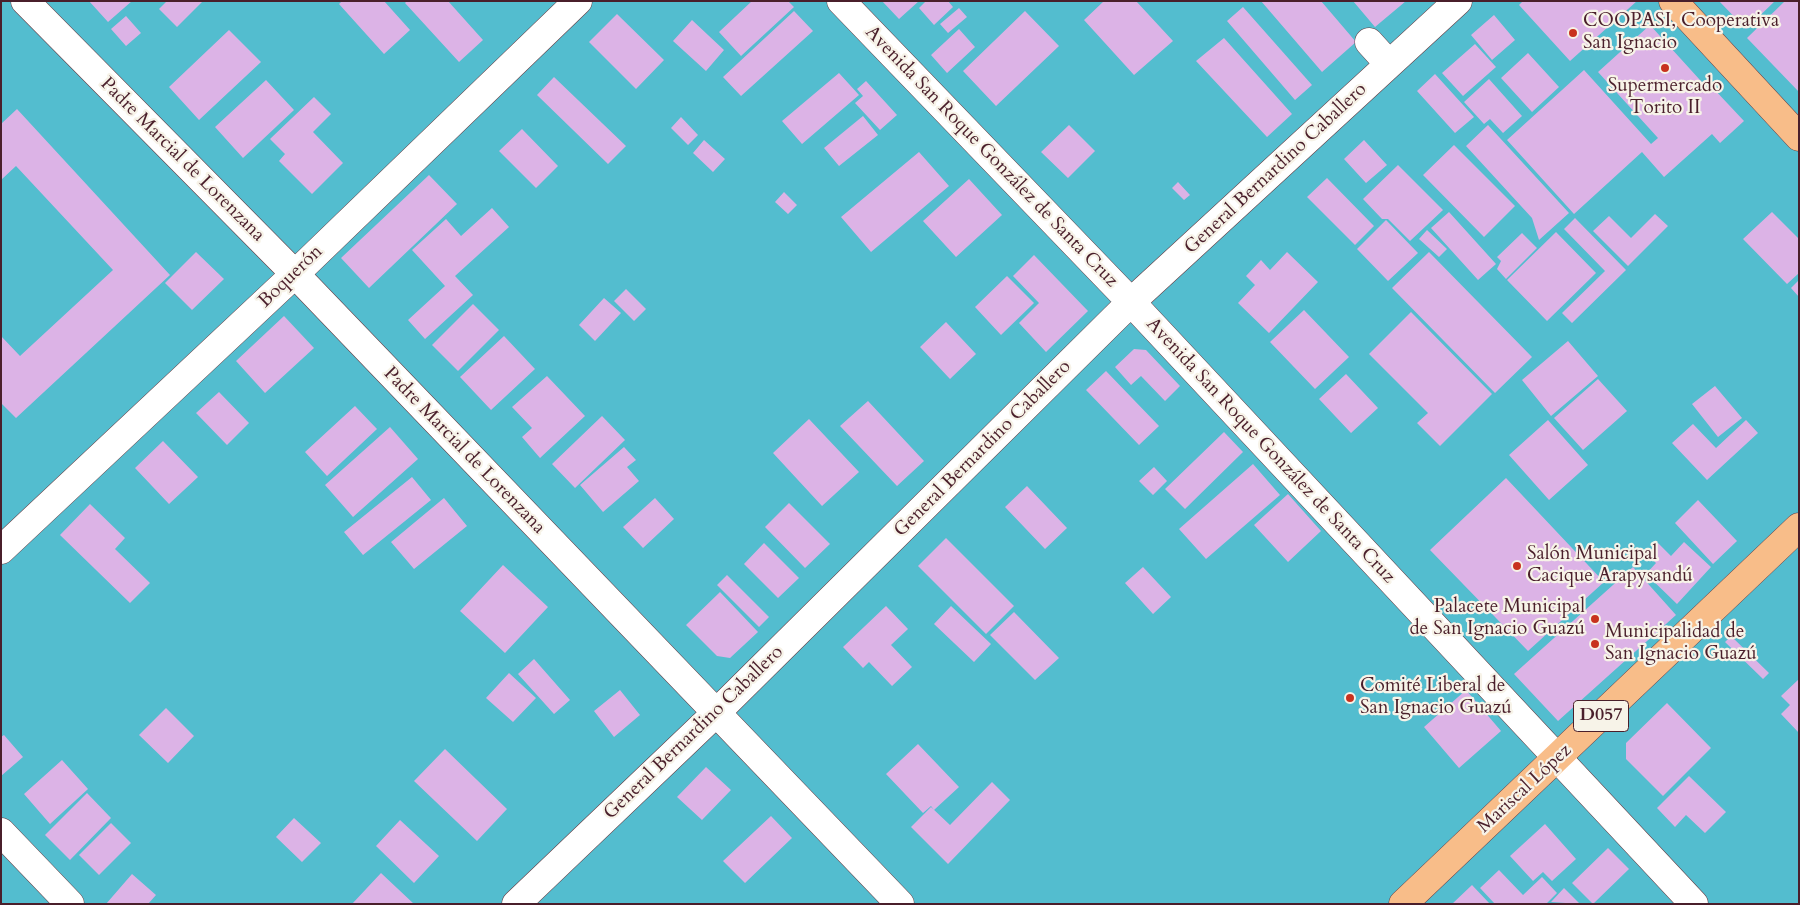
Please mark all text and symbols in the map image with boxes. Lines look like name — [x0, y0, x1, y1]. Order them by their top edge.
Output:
place label: COOPASI, Cooperativa San Ignacio — [1583, 11, 1779, 55]
street label: Avenida San Roque González de Santa Cruz — [860, 22, 1122, 292]
marker: COOPASI, Cooperativa San Ignacio — [1567, 27, 1579, 39]
marker: Supermercado Torito II — [1659, 62, 1671, 74]
street label: Padre Marcial de Lorenzana — [95, 73, 269, 247]
place label: Supermercado Torito II — [1608, 76, 1722, 120]
street label: General Bernardino Caballero — [1180, 79, 1372, 259]
street label: Boquerón — [254, 241, 328, 313]
street label: Avenida San Roque González de Santa Cruz — [1141, 314, 1399, 588]
street label: General Bernardino Caballero — [890, 356, 1076, 542]
street label: Padre Marcial de Lorenzana — [378, 363, 550, 539]
place label: Salón Municipal Cacique Arapysandú — [1527, 544, 1693, 588]
marker: Salón Municipal Cacique Arapysandú — [1511, 560, 1523, 572]
place label: Palacete Municipal de San Ignacio Guazú — [1409, 597, 1585, 641]
marker: Palacete Municipal de San Ignacio Guazú — [1589, 613, 1601, 625]
place label: Municipalidad de San Ignacio Guazú — [1605, 622, 1757, 666]
marker: Municipalidad de San Ignacio Guazú — [1589, 638, 1601, 650]
street label: General Bernardino Caballero — [599, 641, 789, 825]
place label: Comité Liberal de San Ignacio Guazú — [1360, 676, 1512, 720]
marker: Comité Liberal de San Ignacio Guazú — [1344, 692, 1356, 704]
road number: D057 — [1574, 700, 1628, 731]
street label: Mariscal López — [1473, 740, 1577, 838]

